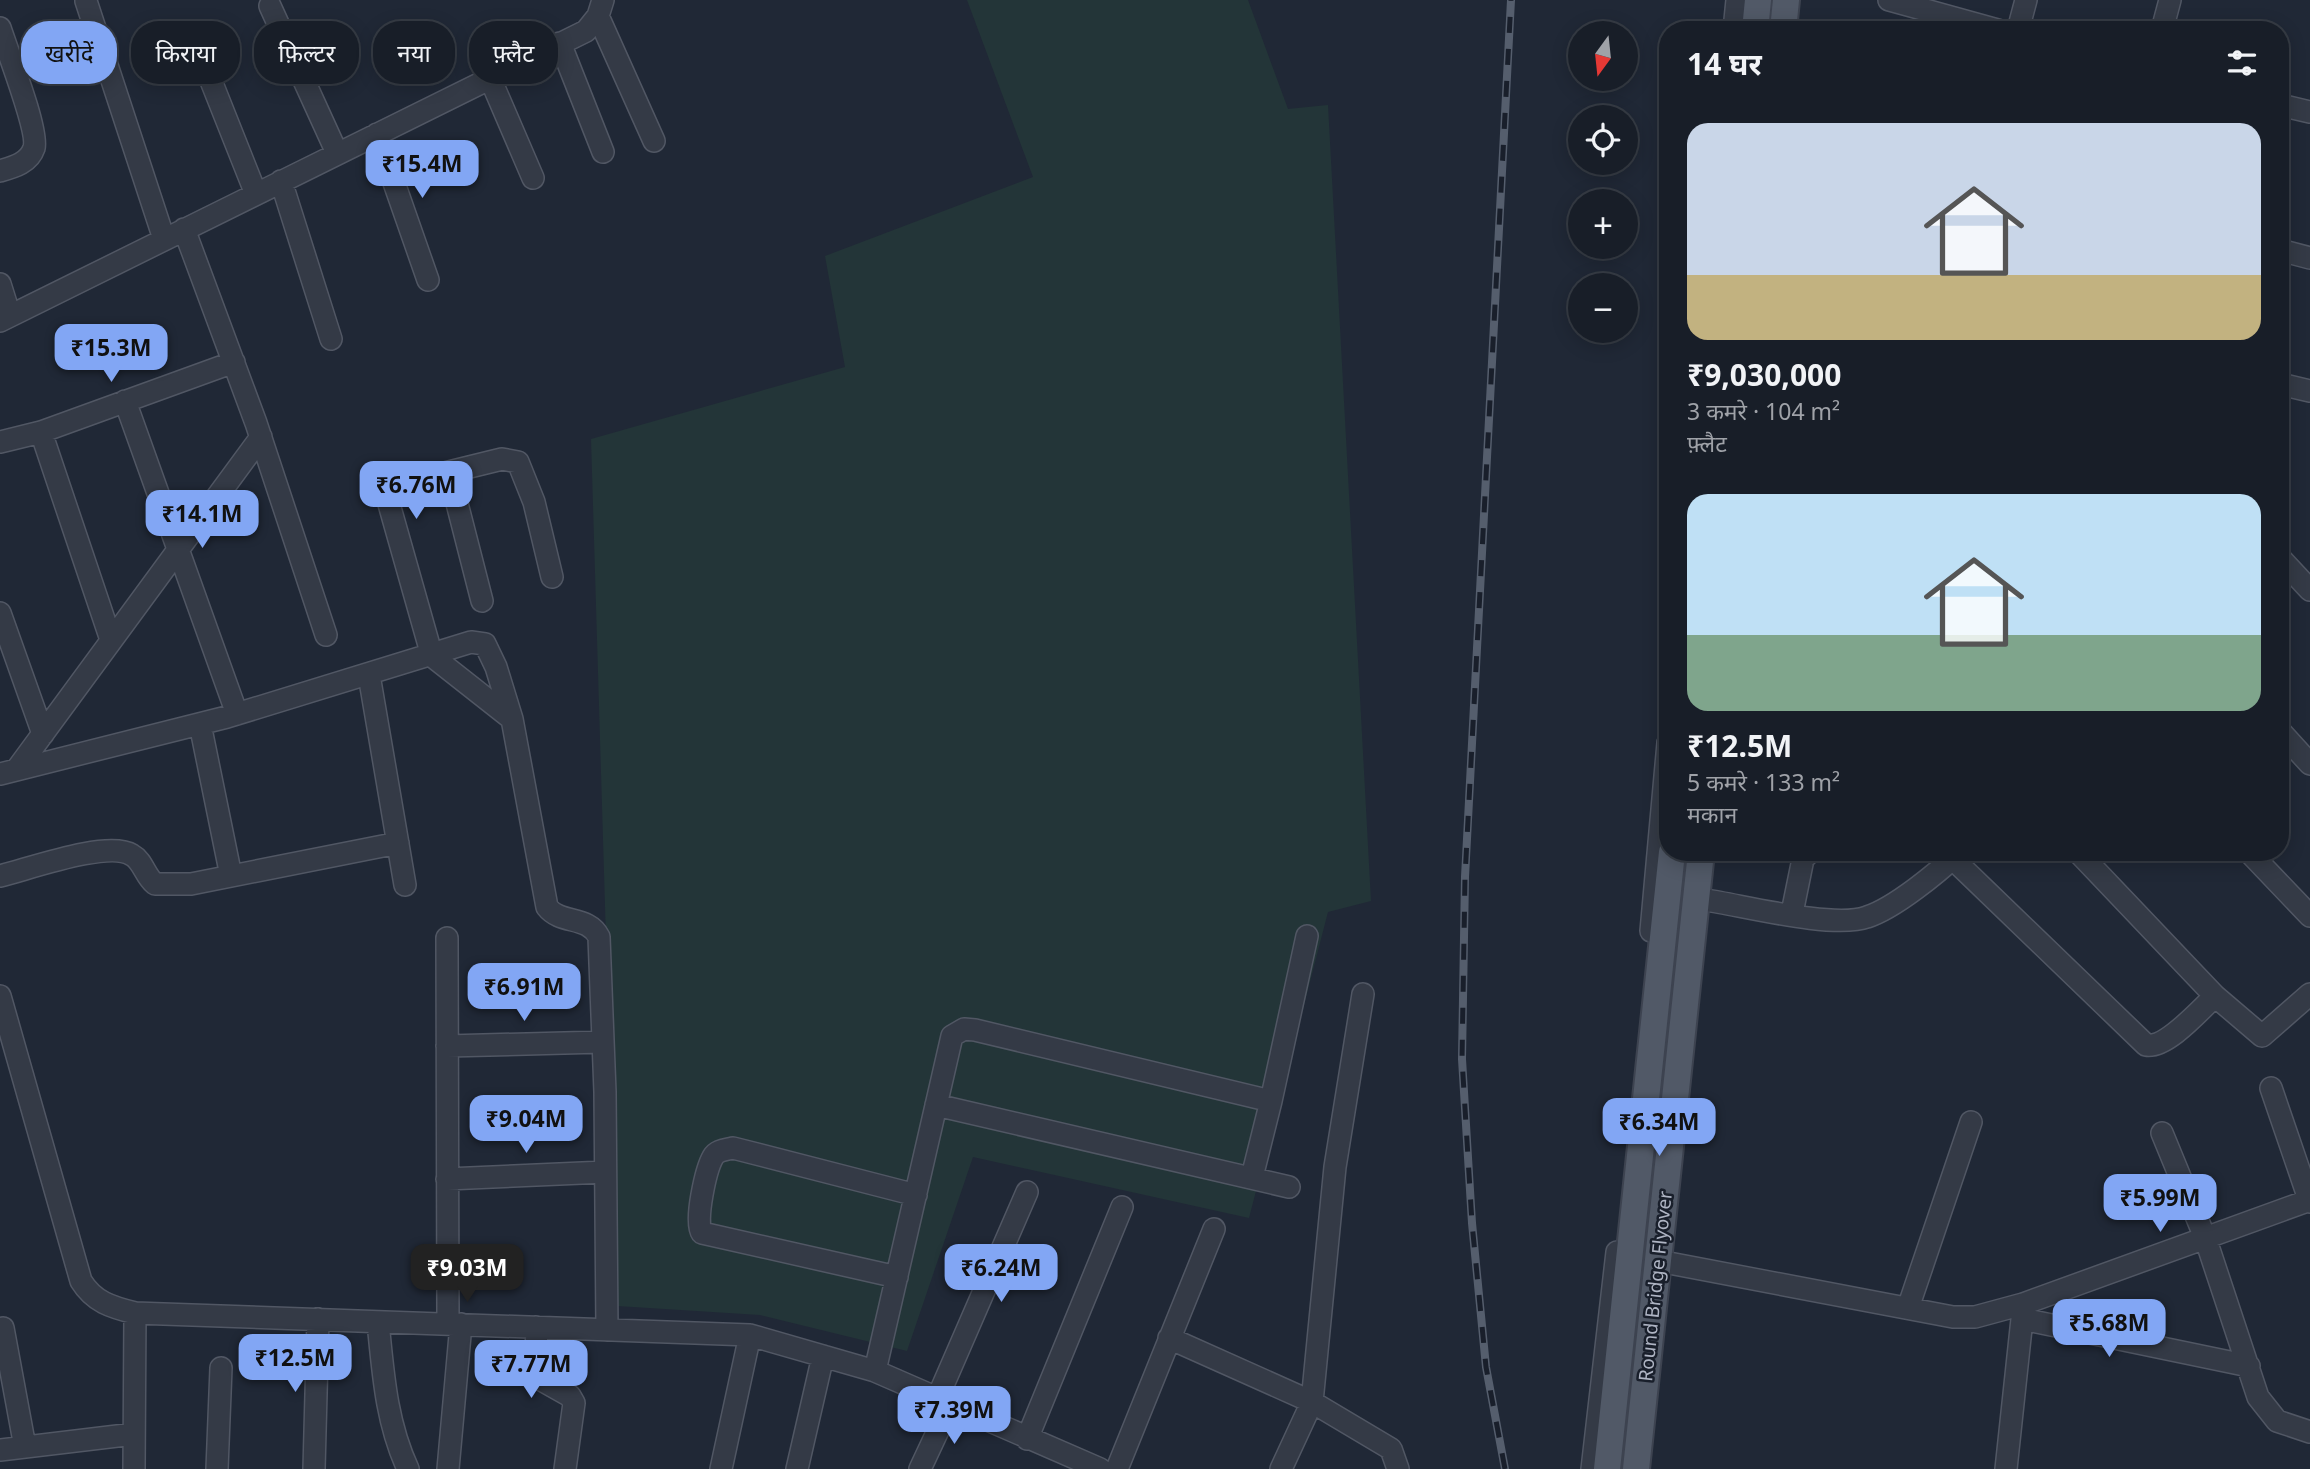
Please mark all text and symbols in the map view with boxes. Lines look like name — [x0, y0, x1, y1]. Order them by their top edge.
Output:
chip: खरीदें — [21, 21, 117, 84]
chip: किराया — [131, 21, 240, 84]
chip: फ़िल्टर — [254, 21, 359, 84]
chip: नया — [373, 21, 455, 84]
chip: फ़्लैट — [469, 21, 558, 84]
north arrow — [1568, 21, 1638, 91]
map controls — [1568, 21, 1638, 343]
text: 14 घर — [1687, 43, 1762, 84]
icon: filters — [2223, 44, 2261, 82]
button: locate — [1568, 105, 1638, 175]
pin: ₹15.4M — [365, 140, 479, 200]
text: ₹15.4M — [382, 147, 462, 179]
icon: home — [1911, 168, 2037, 294]
button: + — [1568, 189, 1638, 259]
button: − — [1568, 273, 1638, 343]
pin: ₹15.3M — [54, 324, 168, 384]
text: ₹15.3M — [71, 331, 151, 363]
text: ₹9,030,000 — [1687, 354, 1841, 395]
text: 3 कमरे · 104 m² — [1687, 395, 1840, 427]
text: फ़्लैट — [1687, 427, 1727, 459]
pin: ₹6.76M — [359, 462, 473, 521]
text: ₹6.76M — [376, 468, 456, 500]
pin: ₹14.1M — [145, 490, 259, 550]
text: ₹14.1M — [162, 497, 242, 529]
icon: home — [1911, 539, 2037, 665]
text: ₹12.5M — [1687, 725, 1792, 766]
text: 5 कमरे · 133 m² — [1687, 766, 1840, 798]
text: मकान — [1687, 798, 1737, 830]
pin: ₹6.91M — [467, 964, 581, 1023]
text: ₹6.91M — [484, 970, 564, 1002]
pin: ₹9.04M — [469, 1096, 583, 1155]
pin: ₹6.34M — [1602, 1098, 1716, 1158]
text: ₹9.04M — [486, 1102, 566, 1134]
text: ₹6.34M — [1619, 1105, 1699, 1137]
pin: ₹5.99M — [2103, 1174, 2217, 1234]
text: ₹5.99M — [2120, 1181, 2200, 1213]
street label: Round Bridge Flyover — [1632, 1189, 1678, 1383]
pin: ₹9.03M — [410, 1244, 524, 1304]
pin: ₹6.24M — [944, 1244, 1058, 1304]
text: ₹9.03M — [427, 1251, 507, 1283]
text: ₹6.24M — [961, 1251, 1041, 1283]
pin: ₹5.68M — [2052, 1300, 2166, 1359]
text: ₹5.68M — [2069, 1306, 2149, 1338]
pin: ₹12.5M — [238, 1334, 352, 1394]
pin: ₹7.77M — [474, 1340, 588, 1400]
text: ₹12.5M — [255, 1341, 335, 1373]
text: ₹7.77M — [491, 1347, 571, 1379]
pin: ₹7.39M — [897, 1386, 1011, 1446]
text: ₹7.39M — [914, 1393, 994, 1425]

